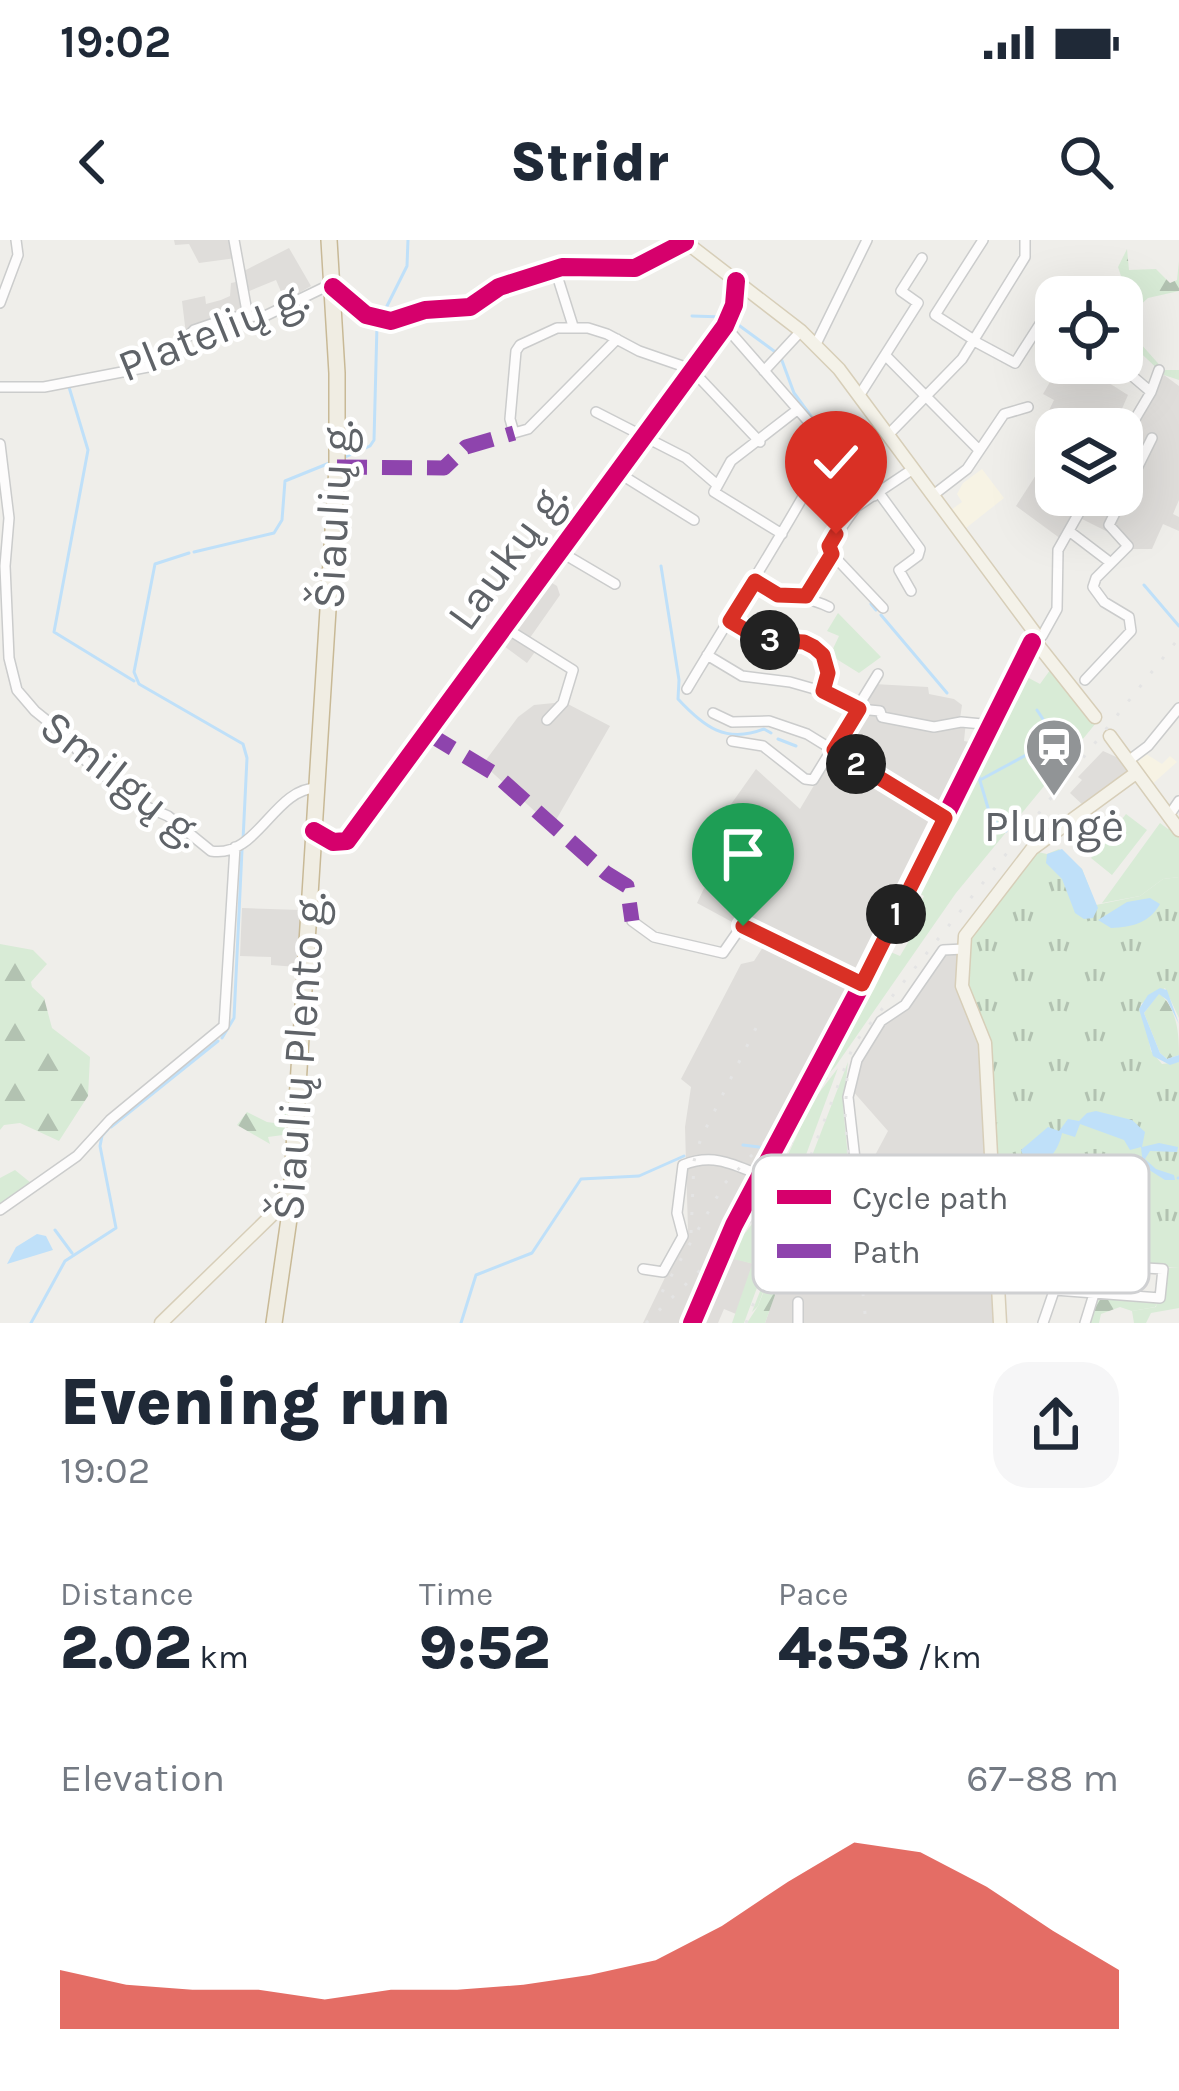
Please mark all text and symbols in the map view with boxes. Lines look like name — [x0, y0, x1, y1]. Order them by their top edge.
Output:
text: 19:02 — [60, 16, 171, 68]
icon: back — [60, 129, 126, 195]
icon: search — [1053, 129, 1119, 195]
text: Stridr — [510, 130, 669, 194]
street label: Platelių g. — [111, 269, 316, 393]
map controls — [1035, 276, 1143, 516]
button: locate — [1035, 276, 1143, 384]
button: layers — [1035, 408, 1143, 516]
pin — [785, 411, 887, 534]
street label: Šiaulių g. — [302, 418, 365, 610]
icon: check — [803, 429, 869, 495]
street label: Laukų g. — [436, 472, 579, 641]
pin: 3 — [740, 610, 800, 670]
text: 3 — [760, 621, 780, 659]
street label: Smilgų g. — [30, 699, 214, 859]
station icon: Plungė — [1023, 716, 1085, 798]
pin: 2 — [826, 734, 886, 794]
text: 2 — [846, 745, 866, 783]
place label: Plungė — [984, 800, 1124, 853]
pin — [692, 803, 794, 926]
icon: arrive — [710, 821, 776, 887]
pin: 1 — [866, 884, 926, 944]
street label: Šiaulių Plento g. — [262, 890, 337, 1222]
text: 1 — [890, 895, 902, 933]
legend — [753, 1155, 1149, 1293]
text: Cycle path — [852, 1179, 1008, 1217]
text: Path — [852, 1233, 921, 1271]
button: share — [993, 1362, 1119, 1488]
text: Evening run — [60, 1363, 451, 1441]
text: 19:02 — [60, 1447, 150, 1493]
text: Distance — [60, 1575, 193, 1613]
text: Time — [419, 1575, 493, 1613]
text: Pace — [778, 1575, 848, 1613]
text: 2.02 — [60, 1613, 191, 1683]
text: 9:52 — [419, 1613, 550, 1683]
text: 4:53 — [778, 1613, 910, 1683]
text: km — [191, 1638, 249, 1676]
text: /km — [910, 1638, 982, 1676]
text: Elevation — [60, 1755, 225, 1801]
text: 67–88 m — [966, 1755, 1119, 1801]

